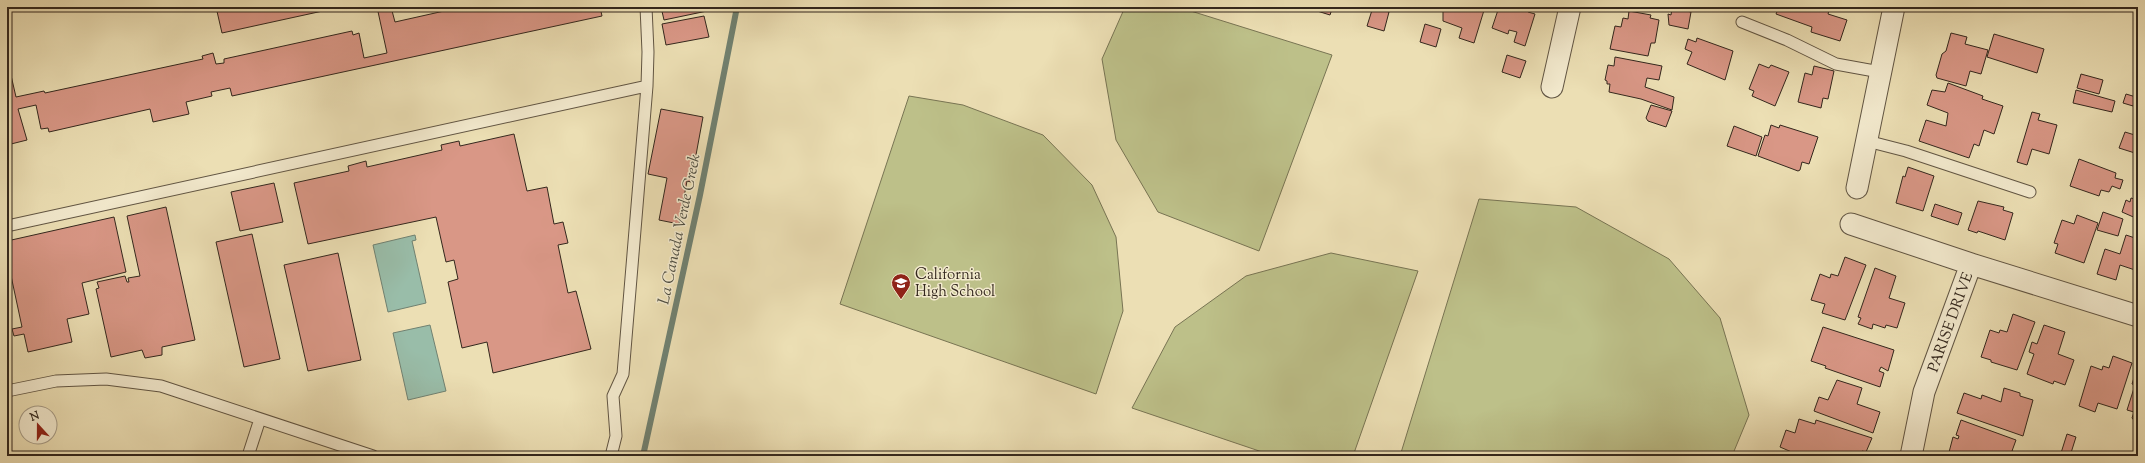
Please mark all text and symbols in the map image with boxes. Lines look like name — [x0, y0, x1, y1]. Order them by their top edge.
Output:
water label: La Canada Verde Creek — [653, 152, 708, 307]
place label: California High School — [915, 265, 995, 303]
street label: PARISE DRIVE — [1924, 270, 1979, 375]
school or university icon: California High School — [890, 272, 912, 300]
north arrow — [18, 405, 58, 445]
text: N — [27, 407, 42, 426]

